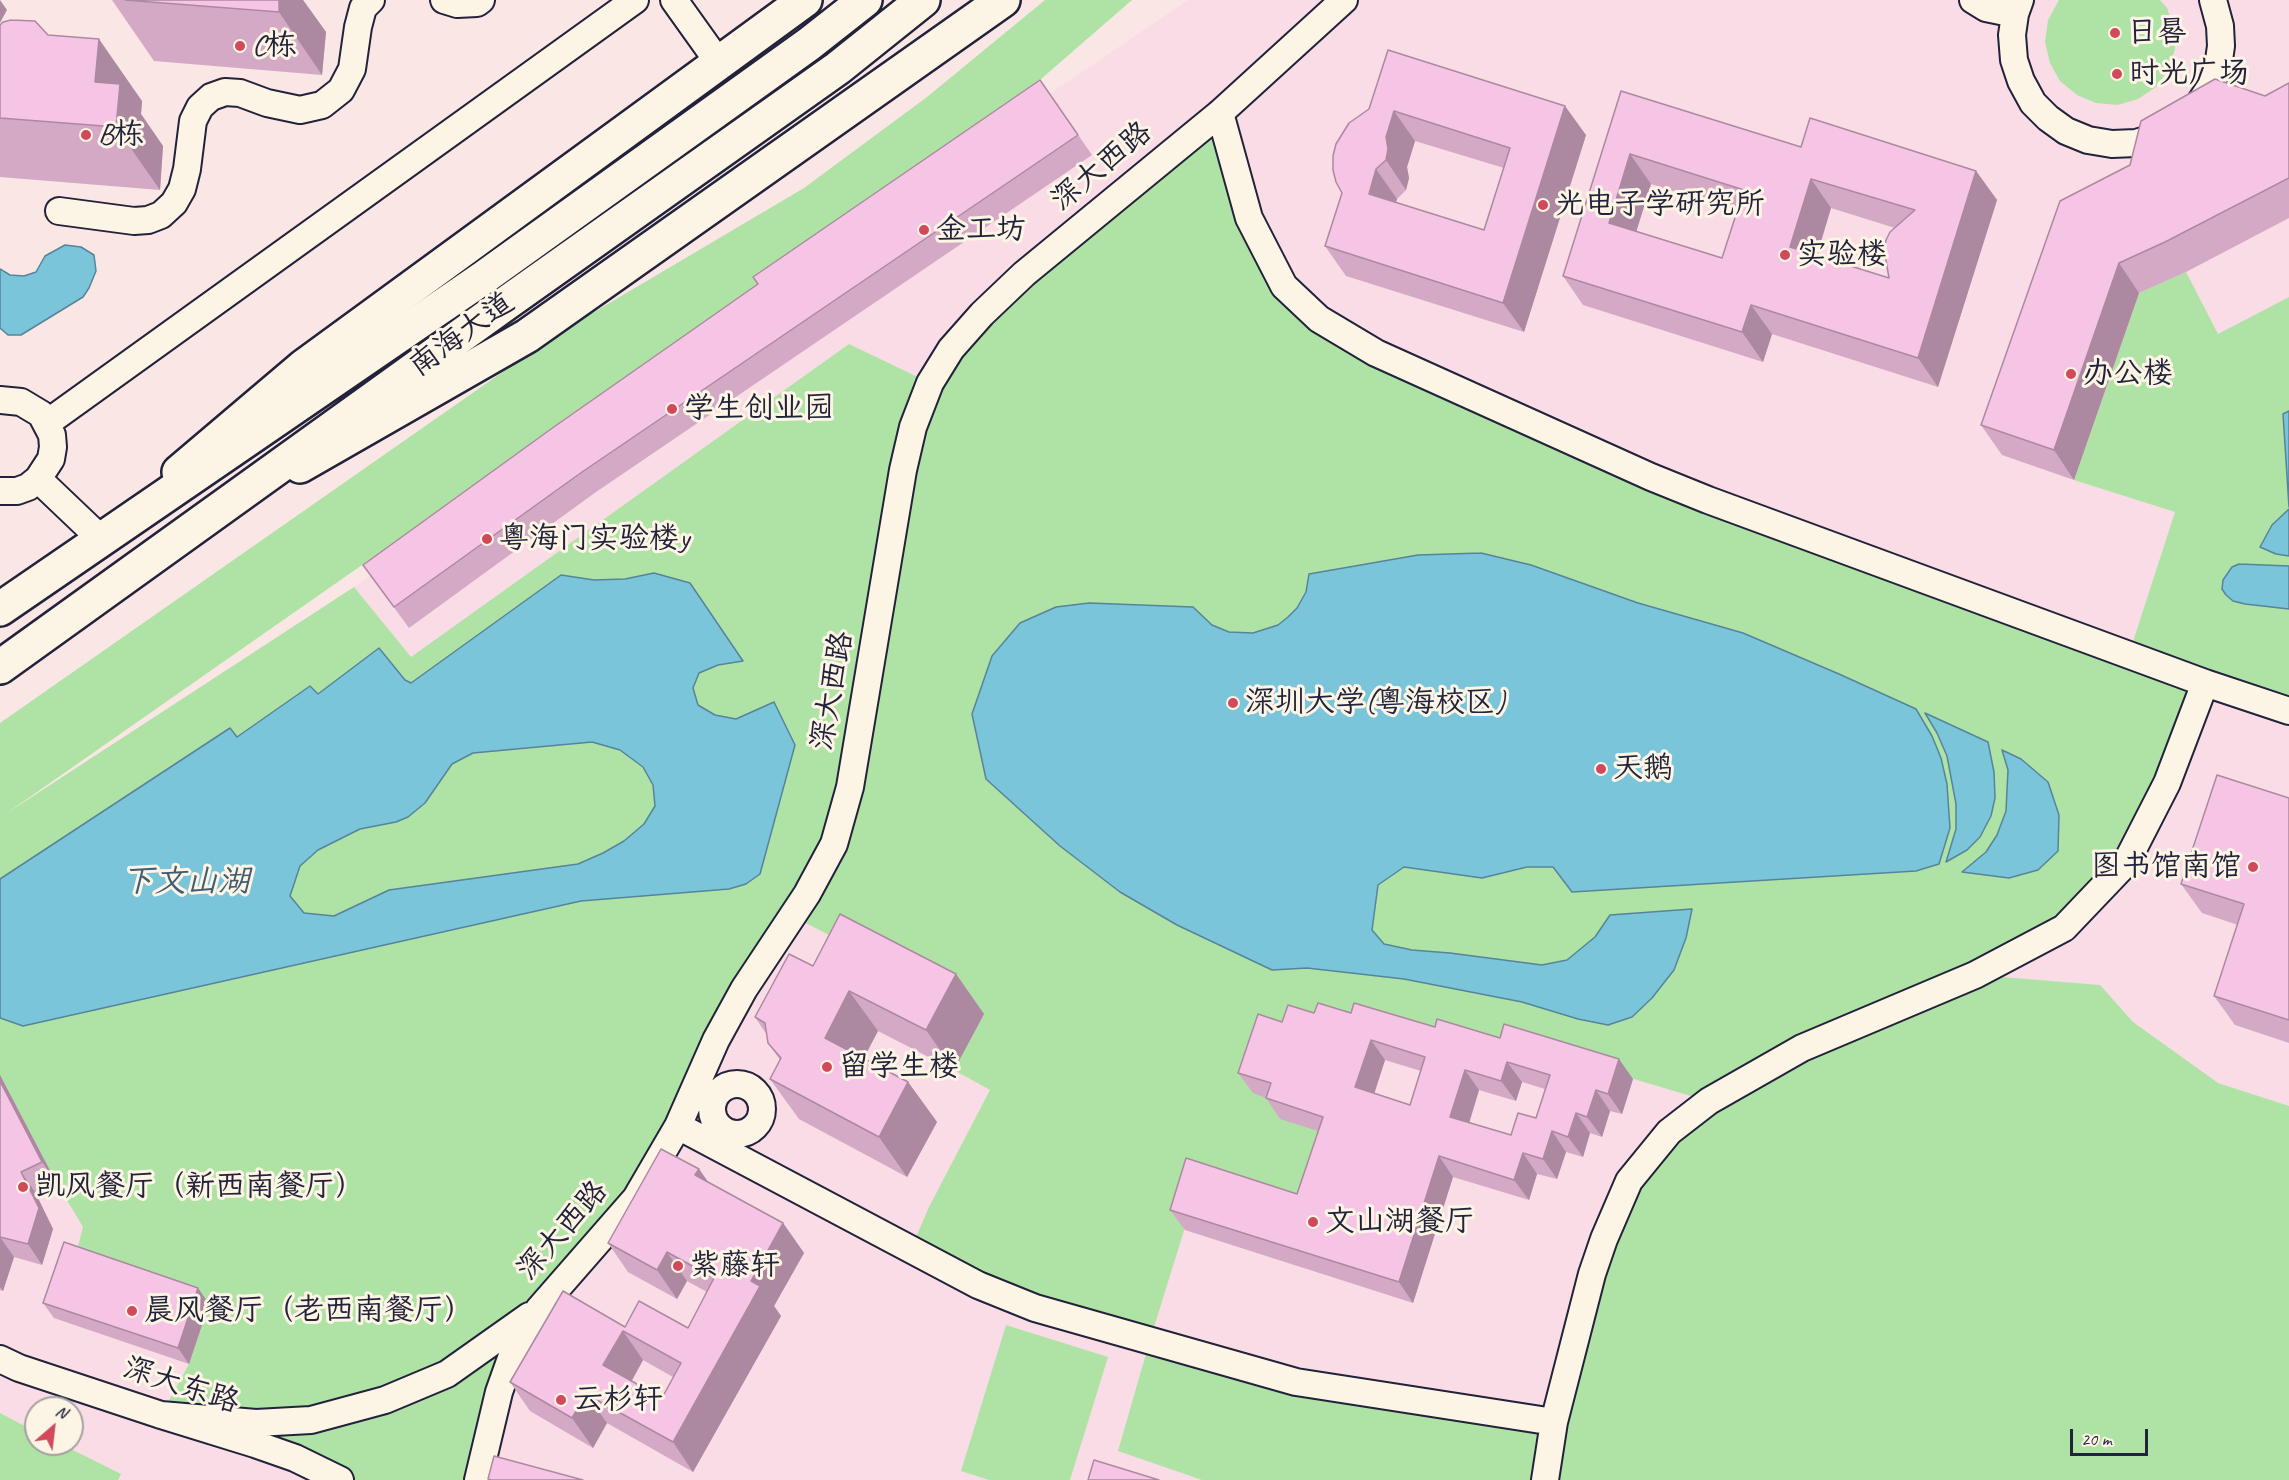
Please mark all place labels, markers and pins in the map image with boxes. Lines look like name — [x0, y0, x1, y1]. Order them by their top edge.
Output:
place label: 日晷 — [2127, 15, 2187, 51]
marker: 日晷 — [2108, 26, 2122, 40]
place label: C栋 — [252, 28, 296, 64]
marker: C栋 — [233, 39, 247, 53]
place label: 时光广场 — [2129, 56, 2249, 92]
marker: 时光广场 — [2110, 67, 2124, 81]
place label: B栋 — [98, 117, 144, 153]
marker: B栋 — [79, 128, 93, 142]
place label: 光电子学研究所 — [1555, 187, 1765, 223]
marker: 光电子学研究所 — [1536, 198, 1550, 212]
place label: 金工坊 — [936, 212, 1026, 248]
marker: 金工坊 — [917, 223, 931, 237]
place label: 实验楼 — [1797, 237, 1887, 273]
marker: 实验楼 — [1778, 248, 1792, 262]
place label: 办公楼 — [2083, 356, 2173, 392]
marker: 办公楼 — [2064, 367, 2078, 381]
place label: 学生创业园 — [684, 391, 834, 427]
marker: 学生创业园 — [665, 402, 679, 416]
place label: 粤海门实验楼y — [499, 521, 689, 557]
marker: 粤海门实验楼y — [480, 532, 494, 546]
place label: 深圳大学(粤海校区) — [1245, 685, 1505, 721]
marker: 深圳大学(粤海校区) — [1226, 696, 1240, 710]
place label: 天鹅 — [1613, 751, 1673, 787]
marker: 天鹅 — [1594, 762, 1608, 776]
place label: 图书馆南馆 — [2091, 849, 2241, 885]
marker: 图书馆南馆 — [2246, 860, 2260, 874]
place label: 留学生楼 — [839, 1049, 959, 1085]
marker: 留学生楼 — [820, 1060, 834, 1074]
place label: 凯风餐厅（新西南餐厅） — [35, 1169, 365, 1205]
marker: 凯风餐厅（新西南餐厅） — [16, 1180, 30, 1194]
place label: 文山湖餐厅 — [1325, 1204, 1475, 1240]
marker: 文山湖餐厅 — [1306, 1215, 1320, 1229]
place label: 紫藤轩 — [690, 1248, 780, 1284]
marker: 紫藤轩 — [671, 1259, 685, 1273]
place label: 晨风餐厅（老西南餐厅） — [144, 1293, 474, 1329]
marker: 晨风餐厅（老西南餐厅） — [125, 1304, 139, 1318]
place label: 云杉轩 — [573, 1382, 663, 1418]
marker: 云杉轩 — [554, 1393, 568, 1407]

